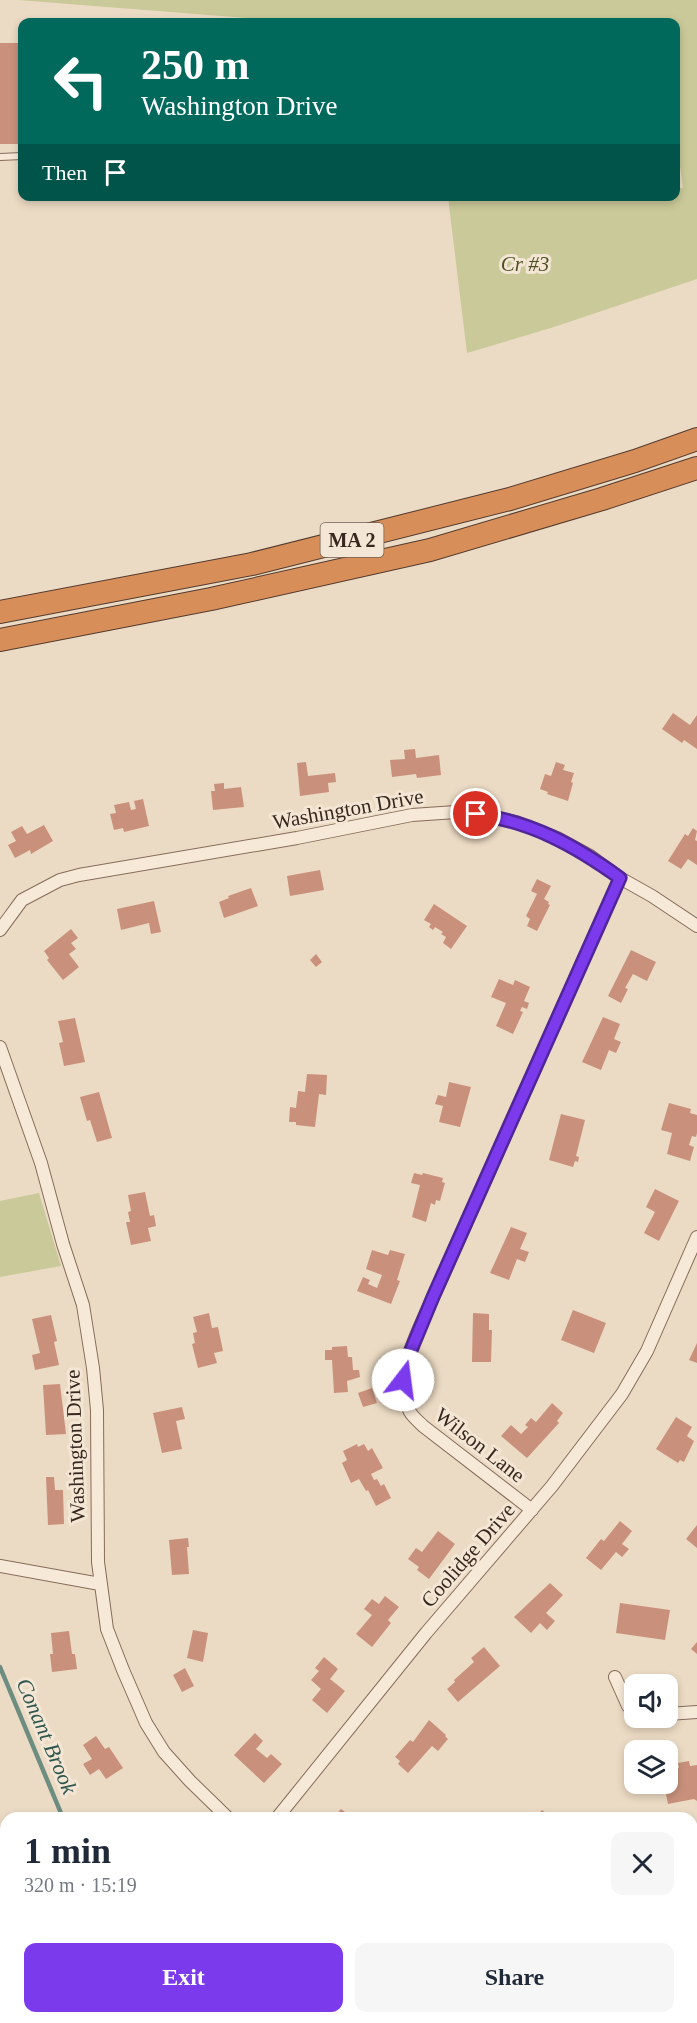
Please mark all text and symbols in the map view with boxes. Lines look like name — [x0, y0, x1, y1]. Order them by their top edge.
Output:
icon: left — [42, 42, 120, 120]
text: 250 m — [141, 42, 250, 88]
text: Washington Drive — [141, 91, 338, 121]
icon: arrive — [99, 156, 132, 189]
text: Then — [42, 160, 87, 185]
park label: Cr #3 — [501, 252, 549, 276]
road number: MA 2 — [320, 523, 384, 557]
street label: Washington Drive — [271, 784, 425, 834]
pin — [450, 788, 501, 839]
icon: arrive — [459, 797, 492, 830]
position arrow — [371, 1348, 435, 1412]
street label: Washington Drive — [60, 1369, 90, 1523]
street label: Wilson Lane — [430, 1403, 530, 1487]
street label: Coolidge Drive — [416, 1498, 520, 1612]
water label: Conant Brook — [11, 1674, 83, 1799]
map controls — [624, 1674, 678, 1794]
button: sound — [624, 1674, 678, 1728]
button: layers — [624, 1740, 678, 1794]
text: 1 min — [24, 1831, 111, 1871]
button: close — [611, 1832, 674, 1895]
text: 320 m · 15:19 — [24, 1874, 137, 1896]
button: Exit — [24, 1943, 343, 2012]
button: Share — [355, 1943, 674, 2012]

